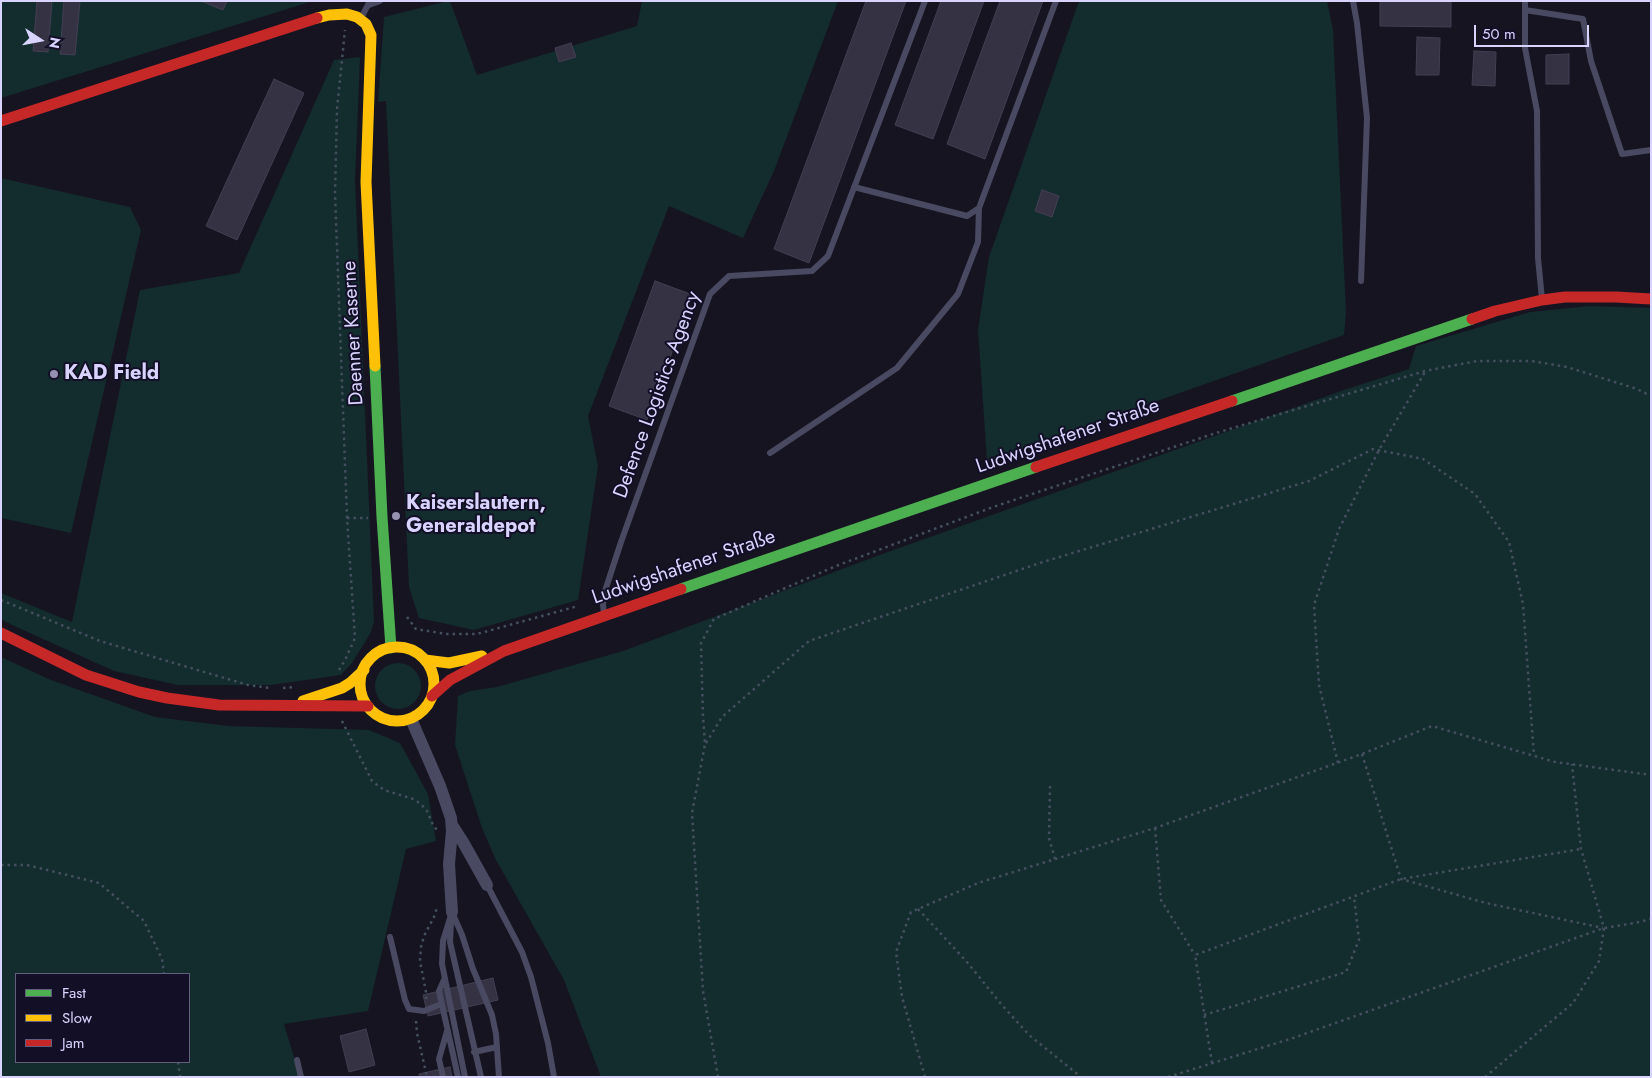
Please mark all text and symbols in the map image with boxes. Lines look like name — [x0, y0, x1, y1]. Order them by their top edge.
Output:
north arrow — [15, 15, 65, 65]
scale bar — [1477, 15, 1592, 47]
text: 50 m — [1482, 23, 1516, 45]
text: N — [44, 35, 66, 50]
street label: Daenner Kaserne — [338, 260, 370, 406]
street label: Defence Logistics Agency — [609, 288, 707, 502]
place label: KAD Field — [64, 362, 159, 386]
marker: KAD Field — [48, 368, 60, 380]
street label: Ludwigshafener Straße — [973, 394, 1163, 480]
place label: Kaiserslautern, Generaldepot — [406, 492, 546, 539]
marker: Kaiserslautern, Generaldepot — [390, 510, 402, 522]
street label: Ludwigshafener Straße — [589, 525, 779, 611]
legend — [15, 973, 190, 1063]
text: Fast — [62, 982, 86, 1004]
text: Slow — [62, 1007, 92, 1029]
text: Jam — [62, 1032, 85, 1054]

